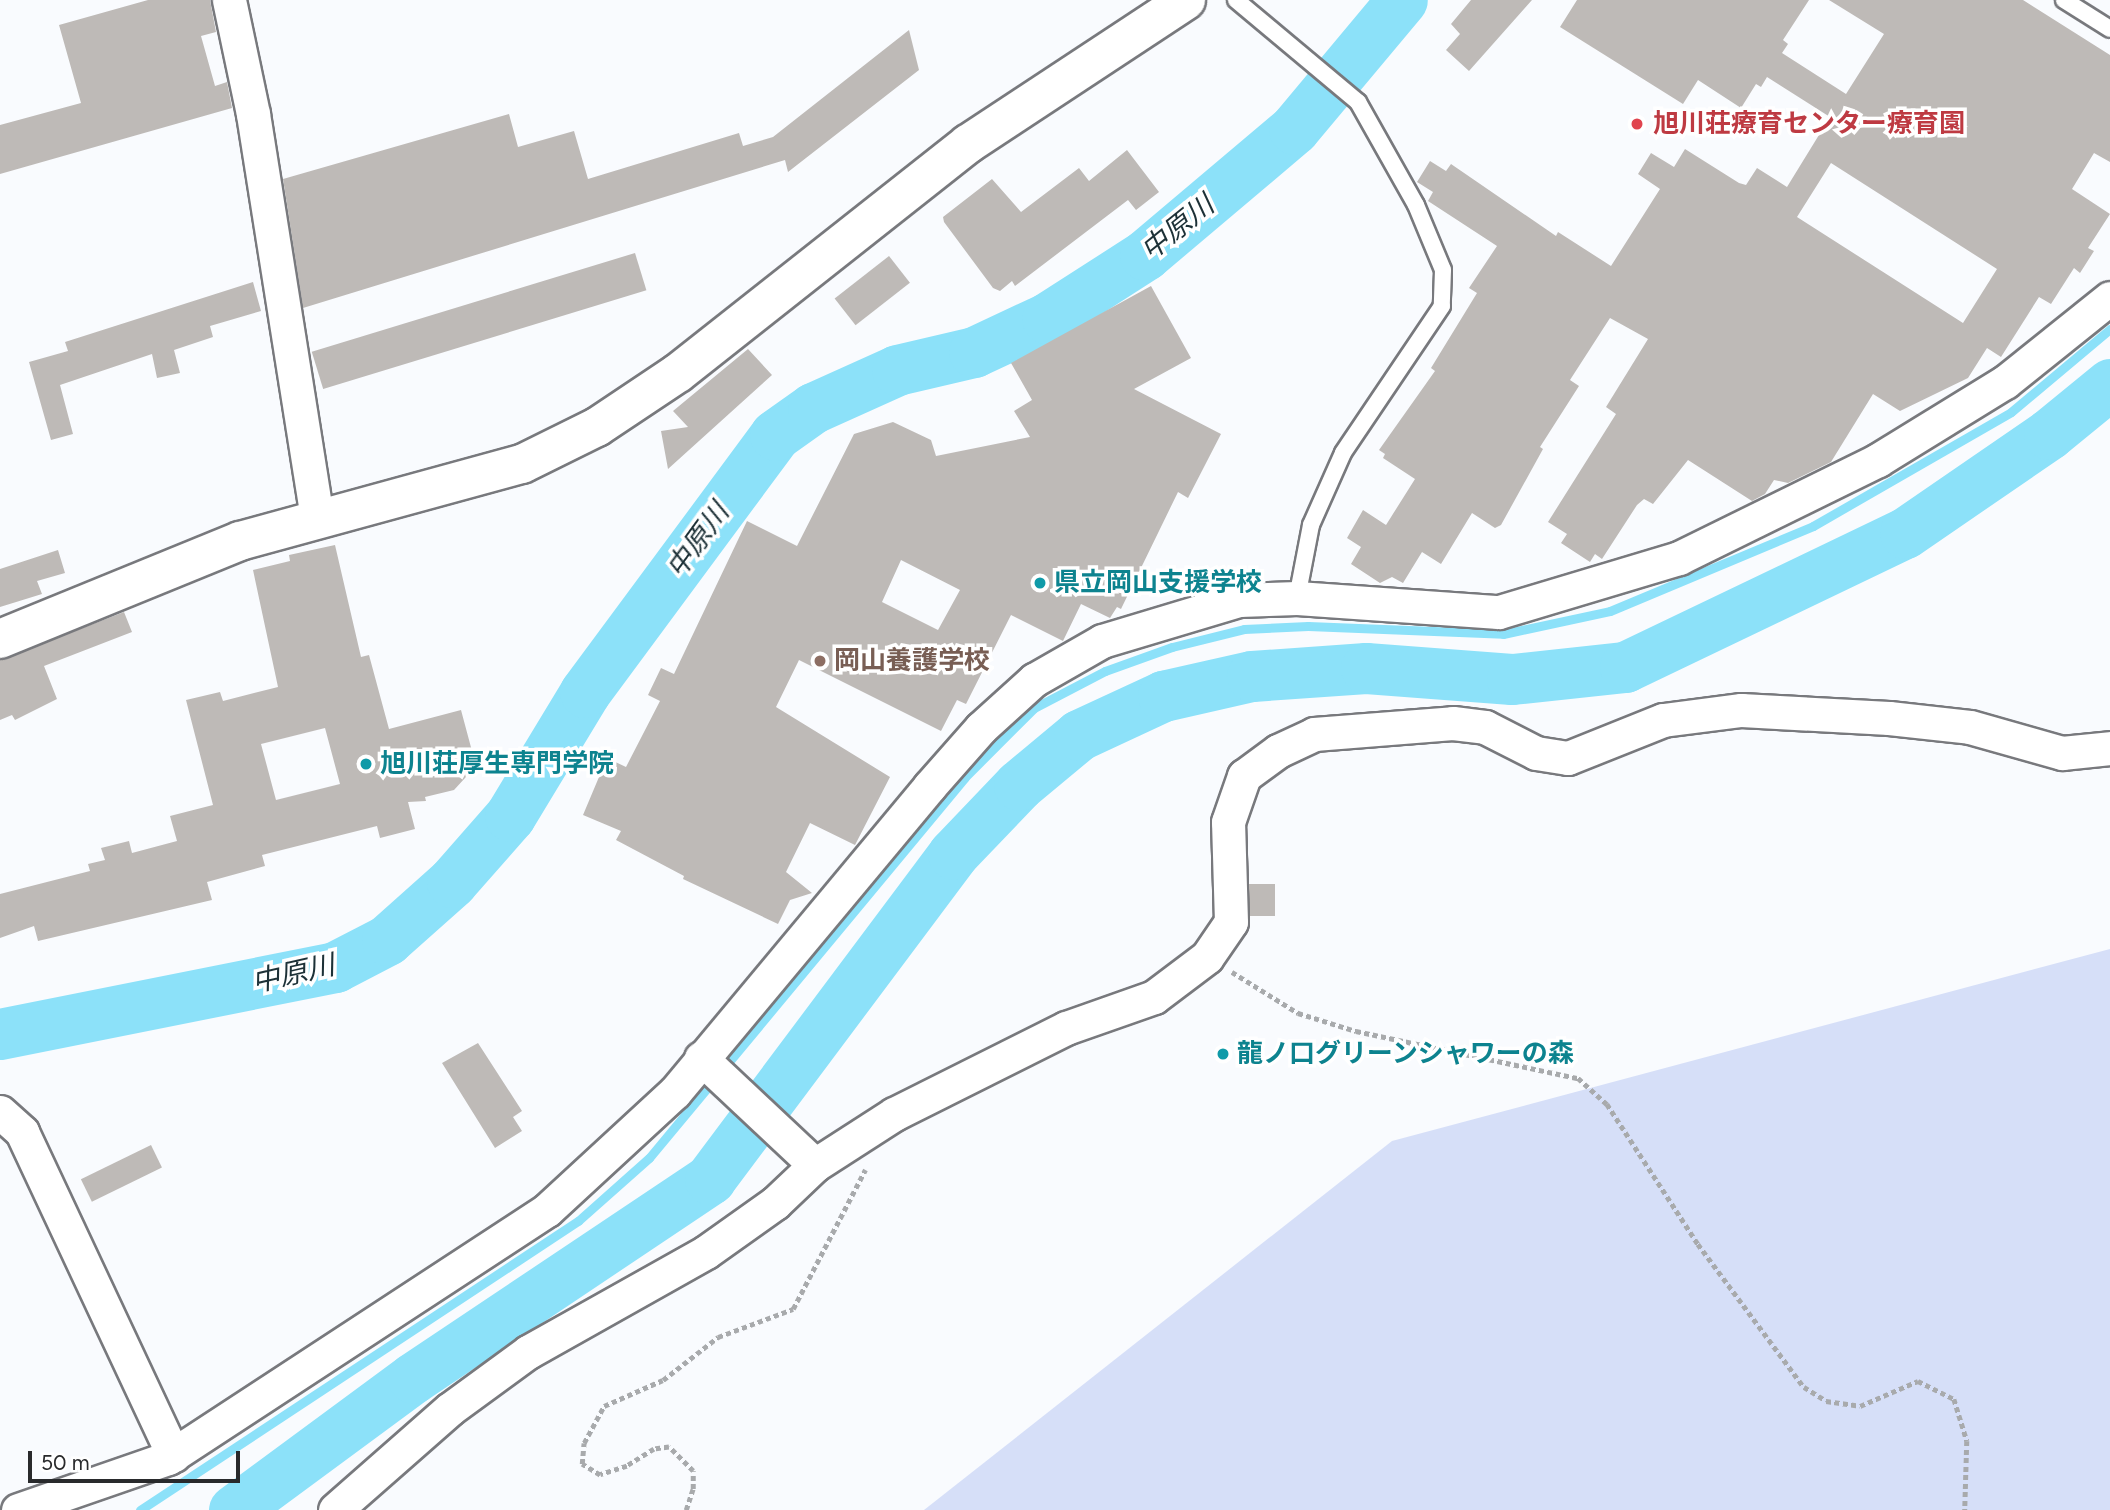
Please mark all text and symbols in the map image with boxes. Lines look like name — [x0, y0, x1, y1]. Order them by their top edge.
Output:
place label: 旭川荘療育センター療育園 — [1653, 108, 1965, 140]
marker: 旭川荘療育センター療育園 — [1627, 114, 1647, 134]
water label: 中原川 — [1134, 188, 1220, 266]
water label: 中原川 — [659, 496, 735, 584]
place label: 県立岡山支援学校 — [1054, 567, 1262, 599]
marker: 県立岡山支援学校 — [1032, 575, 1048, 591]
place label: 岡山養護学校 — [834, 645, 990, 677]
marker: 岡山養護学校 — [812, 653, 828, 669]
place label: 旭川荘厚生専門学院 — [380, 748, 614, 780]
marker: 旭川荘厚生専門学院 — [358, 756, 374, 772]
water label: 中原川 — [248, 947, 338, 999]
place label: 龍ノ口グリーンシャワーの森 — [1237, 1038, 1575, 1070]
marker: 龍ノ口グリーンシャワーの森 — [1215, 1046, 1231, 1062]
scale bar — [32, 1436, 243, 1480]
text: 50 m — [41, 1450, 90, 1475]

